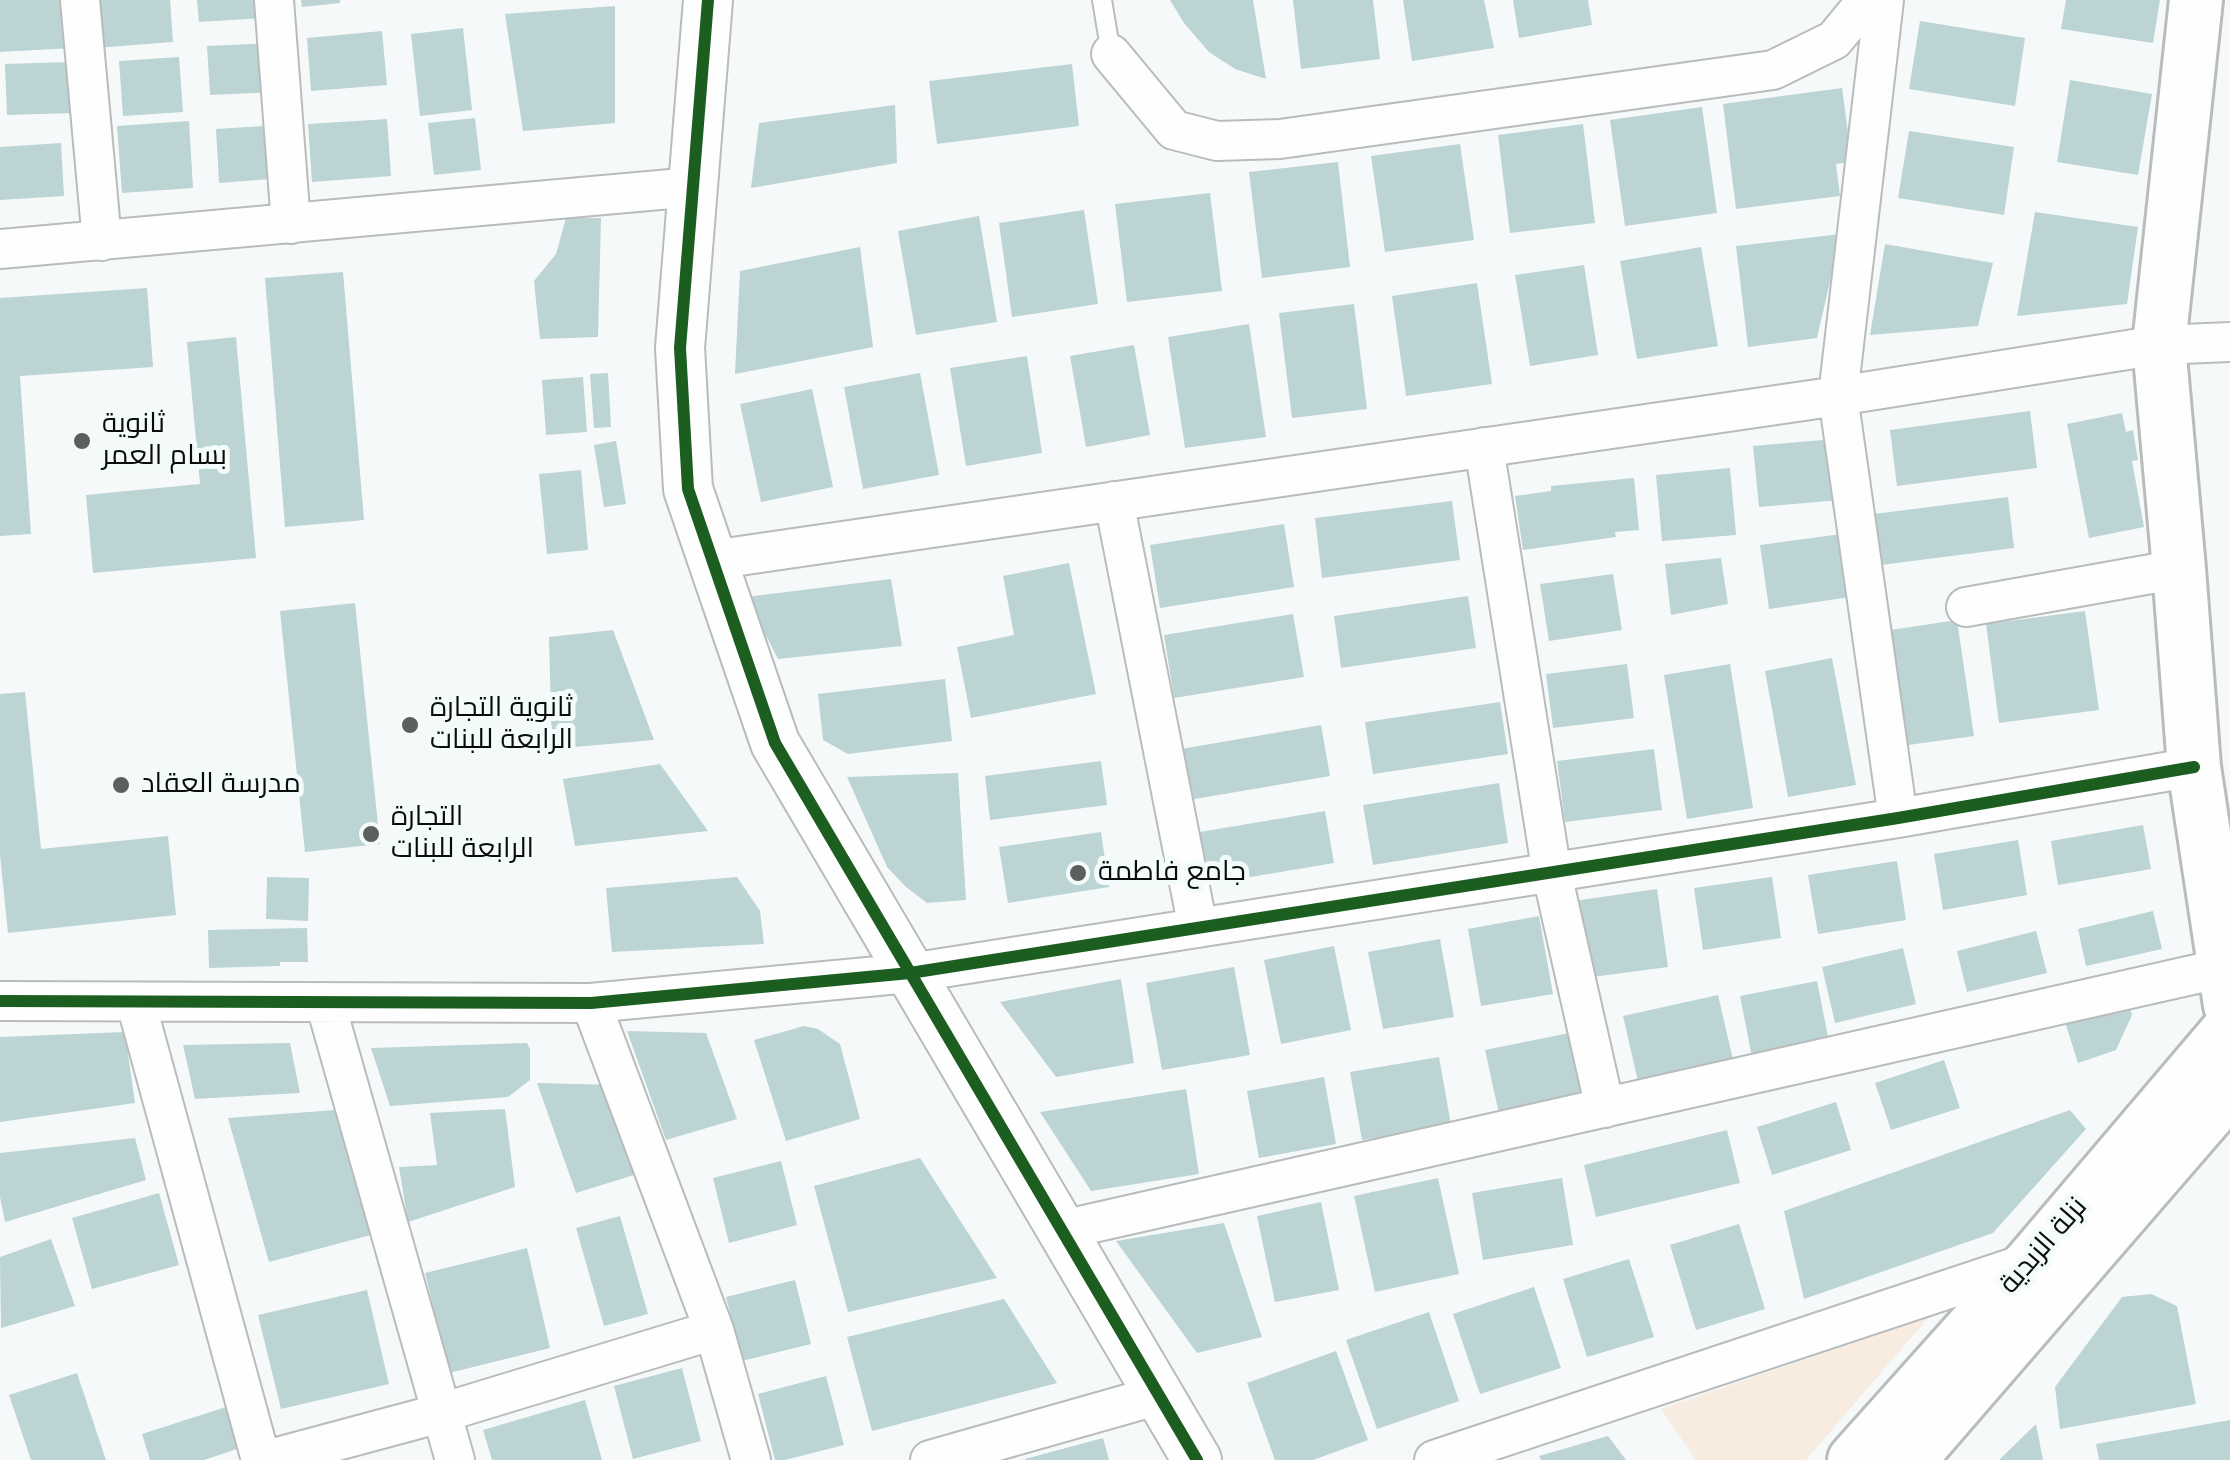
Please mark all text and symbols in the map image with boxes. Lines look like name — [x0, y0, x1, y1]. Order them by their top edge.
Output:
place label: ثانوية بسام العمر — [102, 408, 227, 474]
marker: ثانوية بسام العمر — [71, 430, 93, 452]
place label: ثانوية التجارة الرابعة للبنات — [430, 692, 573, 758]
marker: ثانوية التجارة الرابعة للبنات — [399, 714, 421, 736]
place label: مدرسة العقاد — [141, 768, 301, 802]
marker: مدرسة العقاد — [110, 774, 132, 796]
place label: التجارة الرابعة للبنات — [391, 801, 534, 867]
marker: التجارة الرابعة للبنات — [360, 823, 382, 845]
place label: جامع فاطمة — [1098, 856, 1246, 890]
marker: جامع فاطمة — [1067, 862, 1089, 884]
street label: نزلة الزبدية — [1993, 1191, 2095, 1301]

